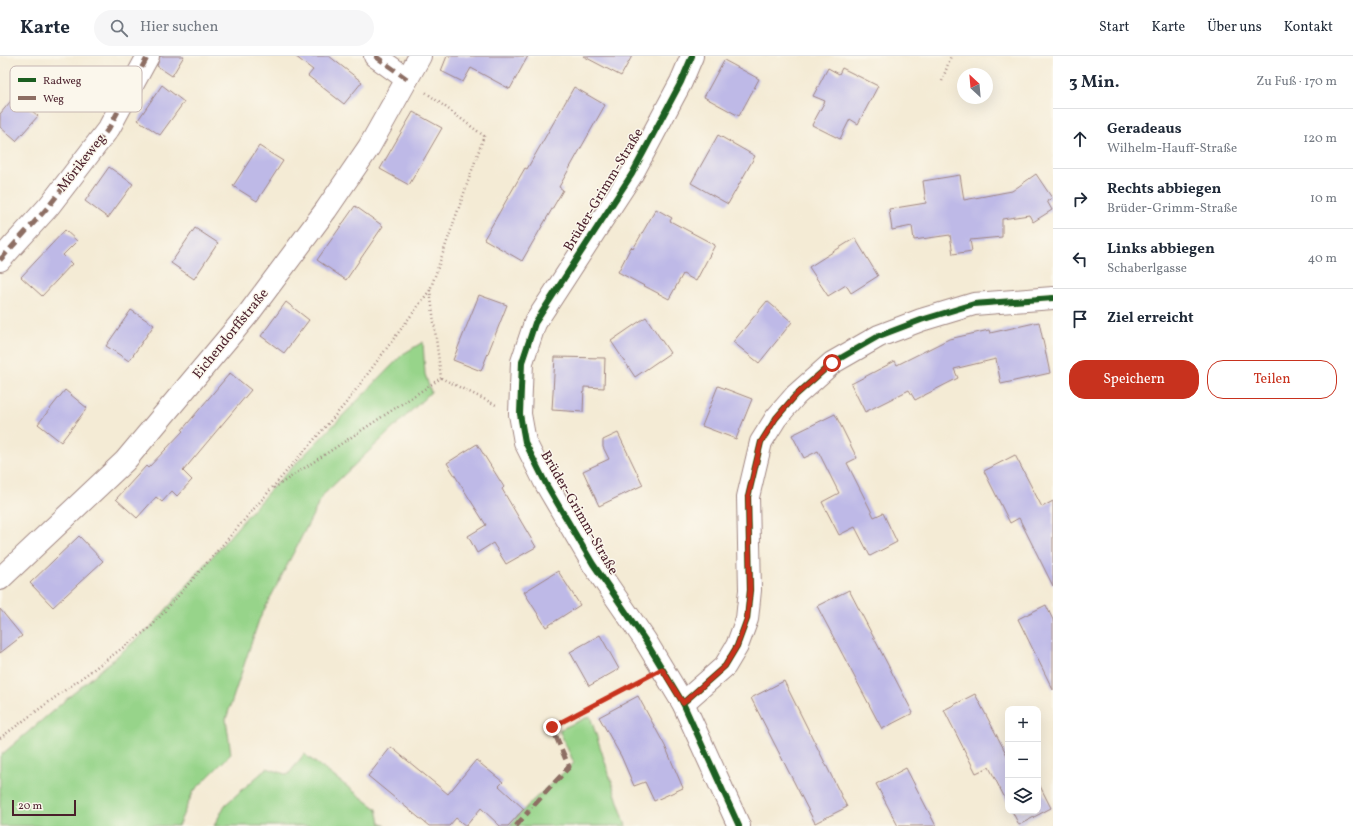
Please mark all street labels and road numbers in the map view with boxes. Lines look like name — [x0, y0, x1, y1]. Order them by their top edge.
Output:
street label: Brüder-Grimm-Straße — [560, 125, 649, 255]
street label: Mörikeweg — [53, 130, 111, 196]
street label: Eichendorffstraße — [189, 285, 274, 383]
street label: Brüder-Grimm-Straße — [536, 447, 623, 579]

